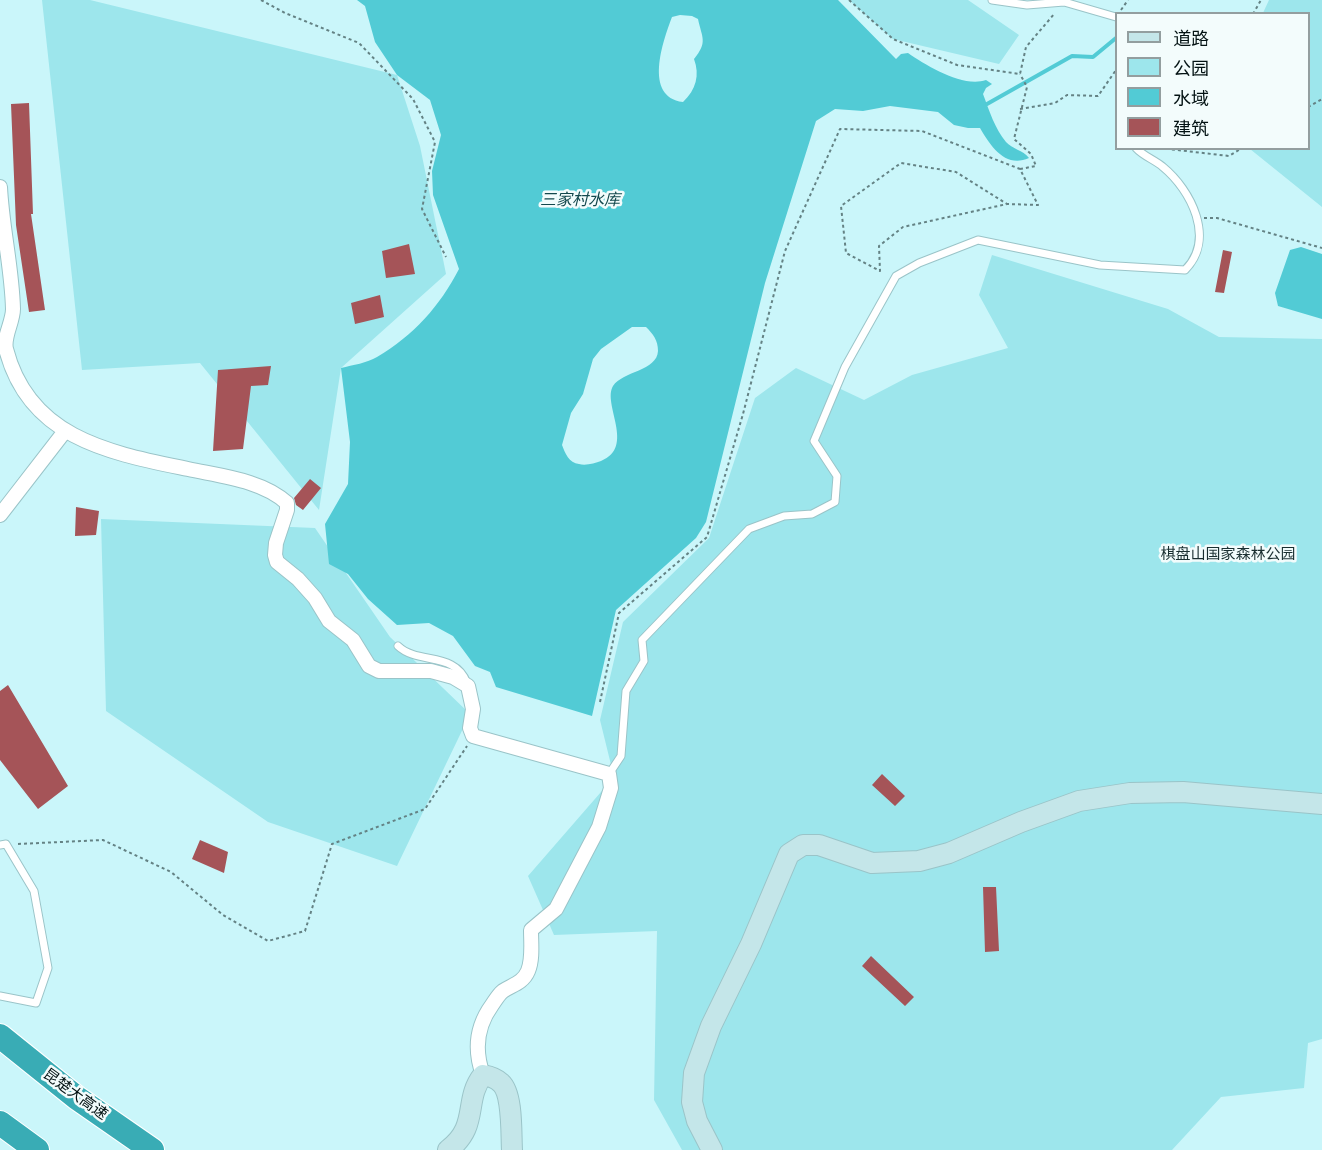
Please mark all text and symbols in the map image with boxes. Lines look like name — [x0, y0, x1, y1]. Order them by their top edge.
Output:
legend — [1115, 12, 1310, 150]
text: 道路 — [1173, 28, 1209, 49]
text: 公园 — [1173, 58, 1209, 79]
text: 水域 — [1173, 88, 1209, 109]
text: 建筑 — [1173, 118, 1209, 139]
water label: 三家村水库 — [540, 191, 620, 211]
park label: 棋盘山国家森林公园 — [1161, 546, 1295, 564]
street label: 昆楚大高速 — [39, 1066, 111, 1124]

